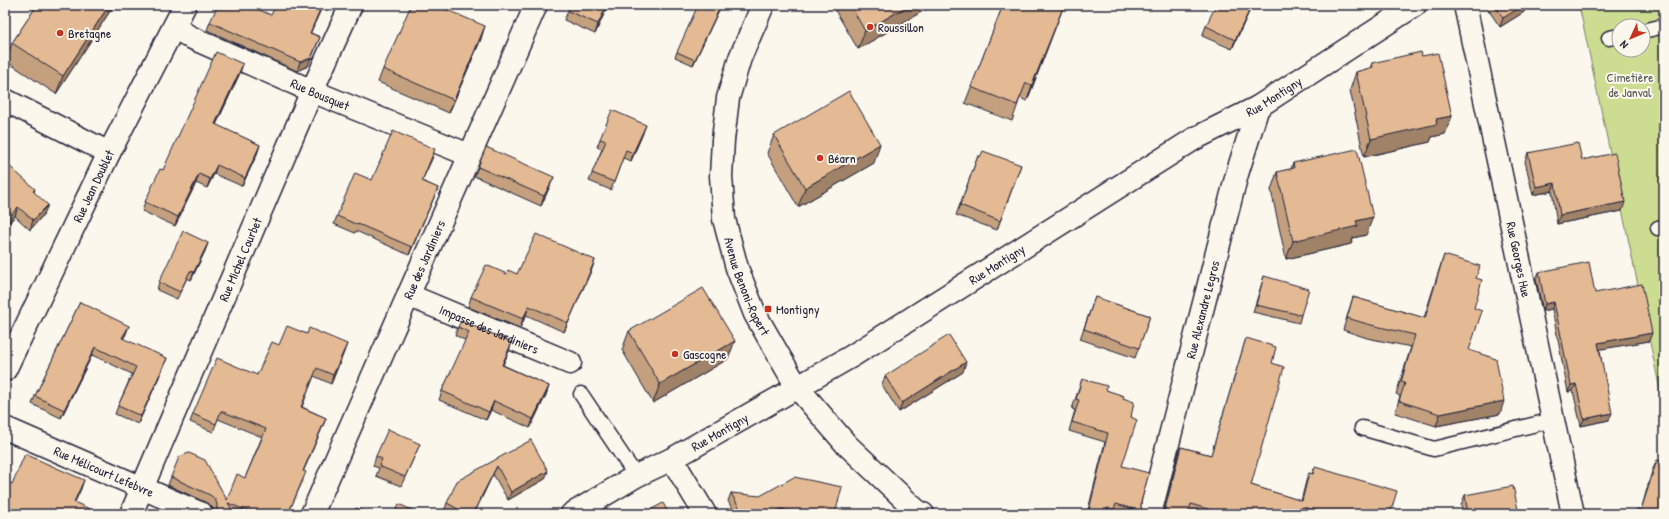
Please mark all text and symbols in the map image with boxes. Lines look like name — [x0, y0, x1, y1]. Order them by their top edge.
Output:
place label: Roussillon — [878, 18, 924, 36]
north arrow — [1611, 18, 1651, 58]
marker: Roussillon — [865, 22, 875, 32]
place label: Bretagne — [68, 24, 111, 42]
marker: Bretagne — [55, 28, 65, 38]
text: N — [1617, 38, 1631, 52]
park label: Cimetière de Janval — [1607, 68, 1653, 101]
street label: Rue Montigny — [1243, 72, 1305, 121]
street label: Rue Bousquet — [288, 74, 353, 115]
street label: Rue Jean Doublet — [68, 146, 118, 225]
place label: Béarn — [828, 149, 856, 167]
marker: Béarn — [815, 153, 825, 163]
street label: Rue Michel Courbet — [214, 214, 266, 304]
street label: Rue des Jardiniers — [399, 217, 449, 302]
street label: Rue Georges Hue — [1502, 220, 1536, 299]
street label: Avenue Benoni-Ropert — [720, 235, 775, 339]
street label: Rue Montigny — [965, 240, 1028, 289]
street label: Rue Alexandre Legros — [1181, 259, 1223, 361]
street label: Impasse des Jardiniers — [437, 300, 542, 358]
place label: Montigny — [776, 300, 820, 318]
marker: Montigny — [763, 304, 773, 314]
place label: Gascogne — [683, 345, 726, 363]
marker: Gascogne — [670, 349, 680, 359]
street label: Rue Montigny — [688, 408, 752, 455]
street label: Rue Mélicourt Lefebvre — [51, 442, 157, 501]

